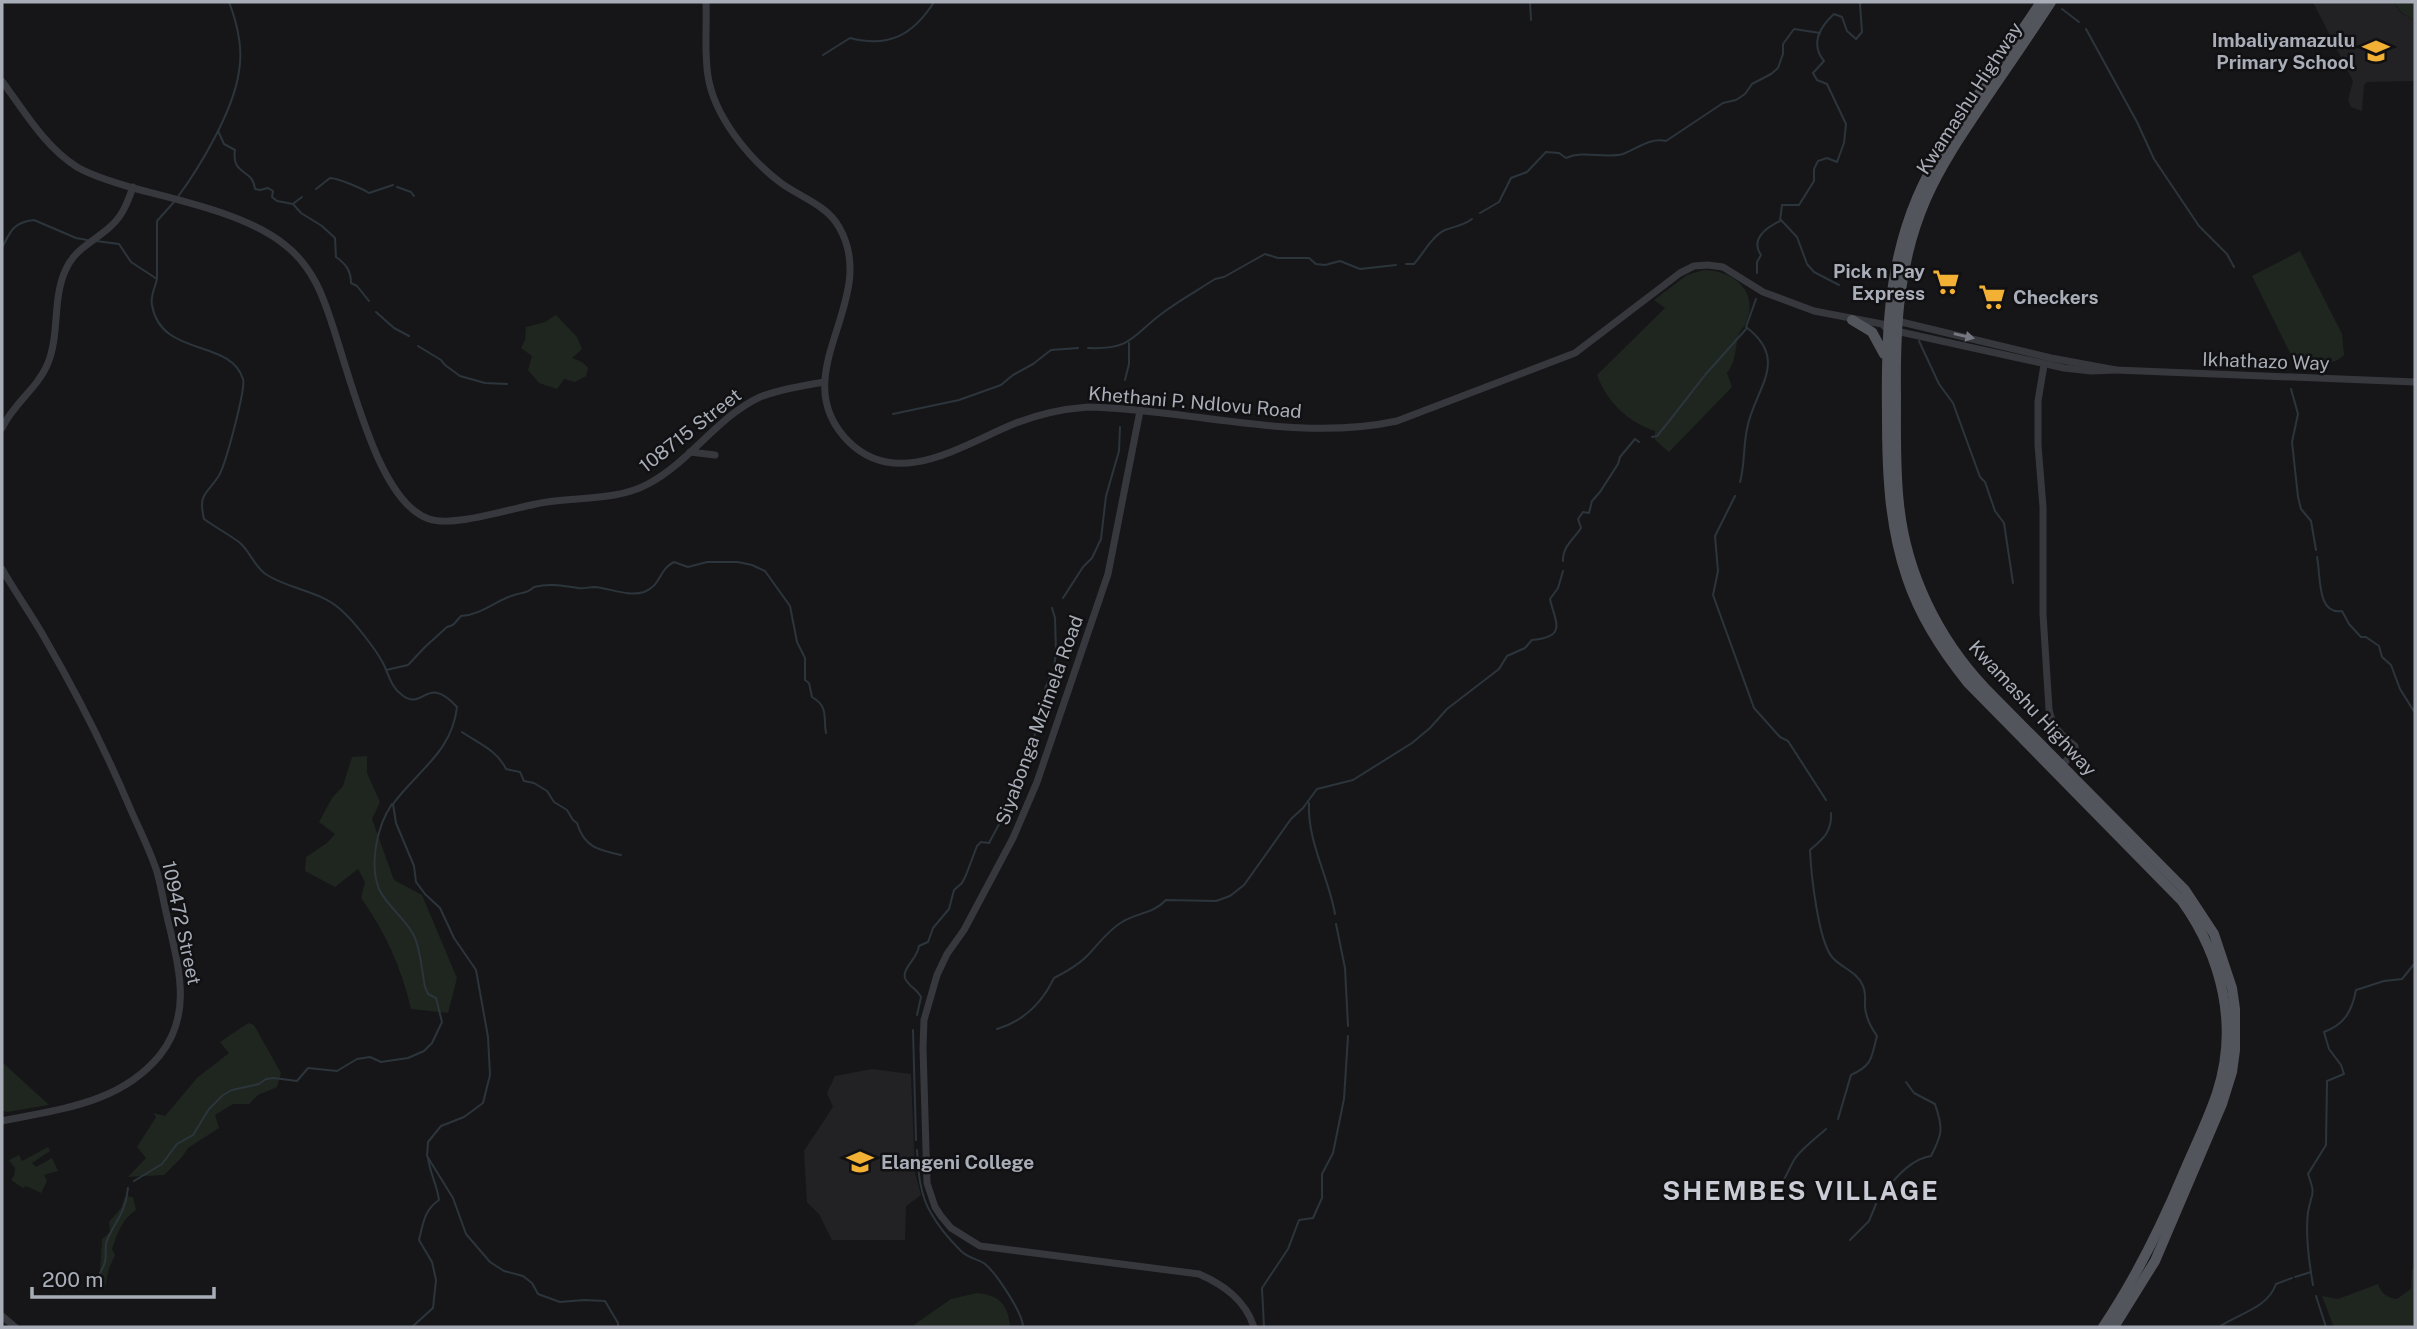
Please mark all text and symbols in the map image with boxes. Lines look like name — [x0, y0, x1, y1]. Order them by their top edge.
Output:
street label: Kwamashu Highway — [1912, 18, 2026, 178]
place label: Imbaliyamazulu Primary School — [2212, 29, 2355, 73]
school or university icon: Imbaliyamazulu Primary School — [2361, 36, 2391, 66]
place label: Pick n Pay Express — [1833, 260, 1925, 304]
supermarket icon: Pick n Pay Express — [1931, 267, 1961, 297]
supermarket icon: Checkers — [1977, 282, 2007, 312]
place label: Checkers — [2013, 286, 2098, 308]
one-way arrow — [1953, 331, 1975, 342]
street label: Ikhathazo Way — [2202, 348, 2330, 374]
street label: Khethani P. Ndlovu Road — [1087, 382, 1303, 422]
street label: 108715 Street — [635, 383, 745, 477]
street label: Siyabonga Mzimela Road — [991, 612, 1087, 828]
street label: Kwamashu Highway — [1965, 636, 2101, 780]
street label: 109472 Street — [158, 859, 206, 987]
school or university icon: Elangeni College — [845, 1147, 875, 1177]
place label: Elangeni College — [881, 1151, 1034, 1173]
district label: SHEMBES VILLAGE — [1662, 1175, 1940, 1206]
scale bar — [32, 1256, 214, 1300]
text: 200 m — [42, 1267, 103, 1292]

